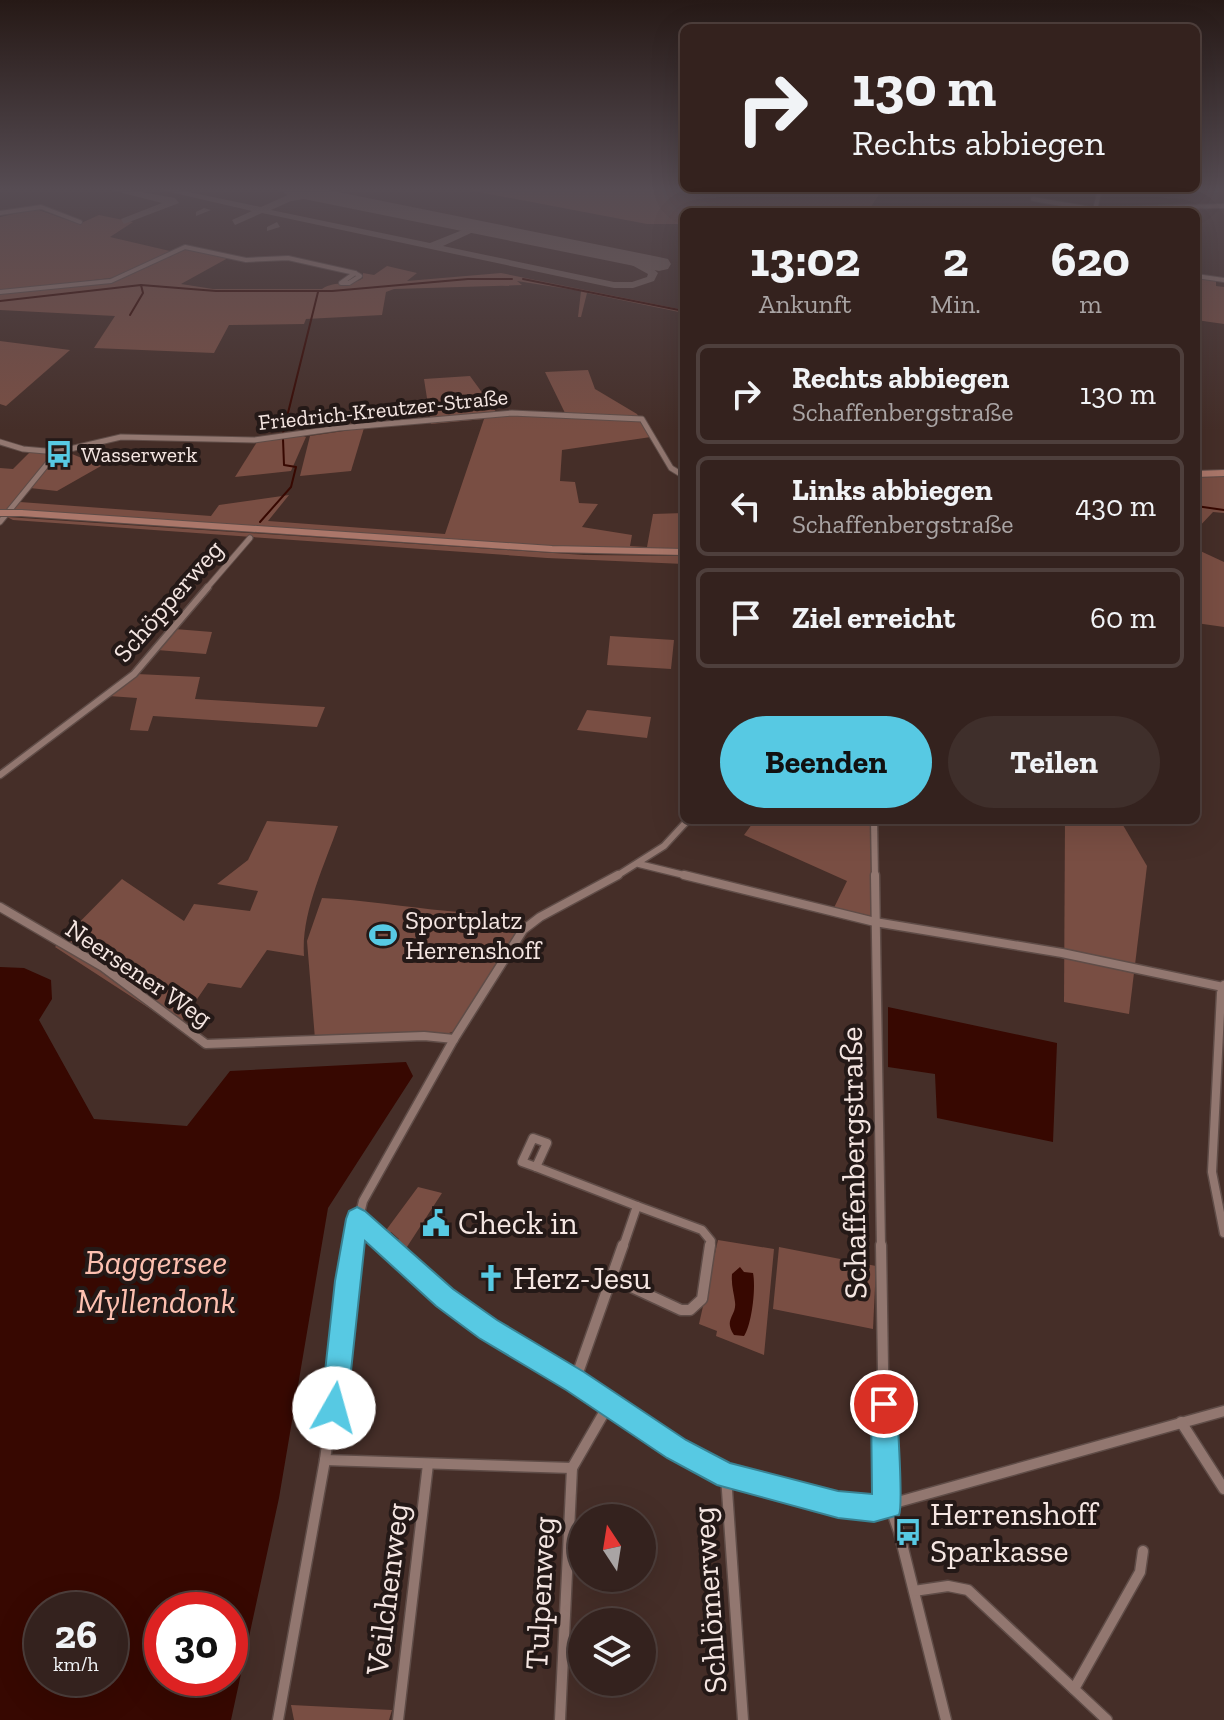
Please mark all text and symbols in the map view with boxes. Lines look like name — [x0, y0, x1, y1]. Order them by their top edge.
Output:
text: 130 m — [852, 53, 996, 120]
icon: right — [720, 56, 824, 160]
text: Rechts abbiegen — [852, 121, 1105, 164]
text: 13:02 — [750, 231, 860, 288]
text: 2 — [943, 231, 968, 288]
text: 620 — [1051, 231, 1130, 288]
text: Ankunft — [759, 288, 851, 320]
text: Min. — [930, 288, 981, 320]
text: m — [1079, 288, 1102, 320]
text: Rechts abbiegen — [792, 360, 1009, 396]
icon: right — [724, 372, 768, 416]
text: 130 m — [1080, 376, 1156, 412]
street label: Friedrich-Kreutzer-Straße — [257, 383, 509, 436]
text: Schaffenbergstraße — [792, 396, 1013, 428]
bus stop icon: Wasserwerk — [44, 439, 74, 469]
place label: Wasserwerk — [81, 441, 198, 468]
text: Links abbiegen — [792, 472, 993, 508]
icon: left — [724, 484, 768, 528]
text: 430 m — [1075, 488, 1156, 524]
text: Schaffenbergstraße — [792, 508, 1013, 540]
street label: Schöpperweg — [106, 533, 230, 669]
icon: arrive — [724, 596, 768, 640]
text: Ziel erreicht — [792, 600, 955, 636]
text: 60 m — [1090, 600, 1156, 636]
button: Beenden — [720, 716, 932, 808]
button: Teilen — [948, 716, 1160, 808]
place label: Sportplatz Herrenshoff — [405, 904, 543, 966]
street label: Neersener Weg — [60, 912, 218, 1034]
sports icon: Sportplatz Herrenshoff — [368, 920, 398, 950]
street label: Schaffenbergstraße — [832, 1026, 874, 1300]
place label: Check in — [458, 1204, 578, 1242]
public building icon: Check in — [421, 1208, 451, 1238]
water label: Baggersee Myllendonk — [76, 1242, 236, 1322]
place label: Herz-Jesu — [513, 1259, 651, 1297]
church icon: Herz-Jesu — [476, 1263, 506, 1293]
position arrow — [292, 1366, 376, 1450]
pin — [850, 1370, 918, 1438]
icon: arrive — [862, 1382, 906, 1426]
place label: Herrenshoff Sparkasse — [930, 1495, 1100, 1570]
street label: Veilchenweg — [357, 1501, 416, 1678]
north arrow — [568, 1504, 656, 1592]
map controls — [568, 1504, 656, 1696]
street label: Schlömerweg — [684, 1505, 734, 1695]
street label: Tulpenweg — [517, 1515, 563, 1671]
bus stop icon: Herrenshoff Sparkasse — [893, 1517, 923, 1547]
speed limit sign: 30 — [144, 1592, 248, 1696]
button: layers — [568, 1608, 656, 1696]
text: 26 — [55, 1610, 97, 1658]
text: km/h — [53, 1652, 99, 1676]

